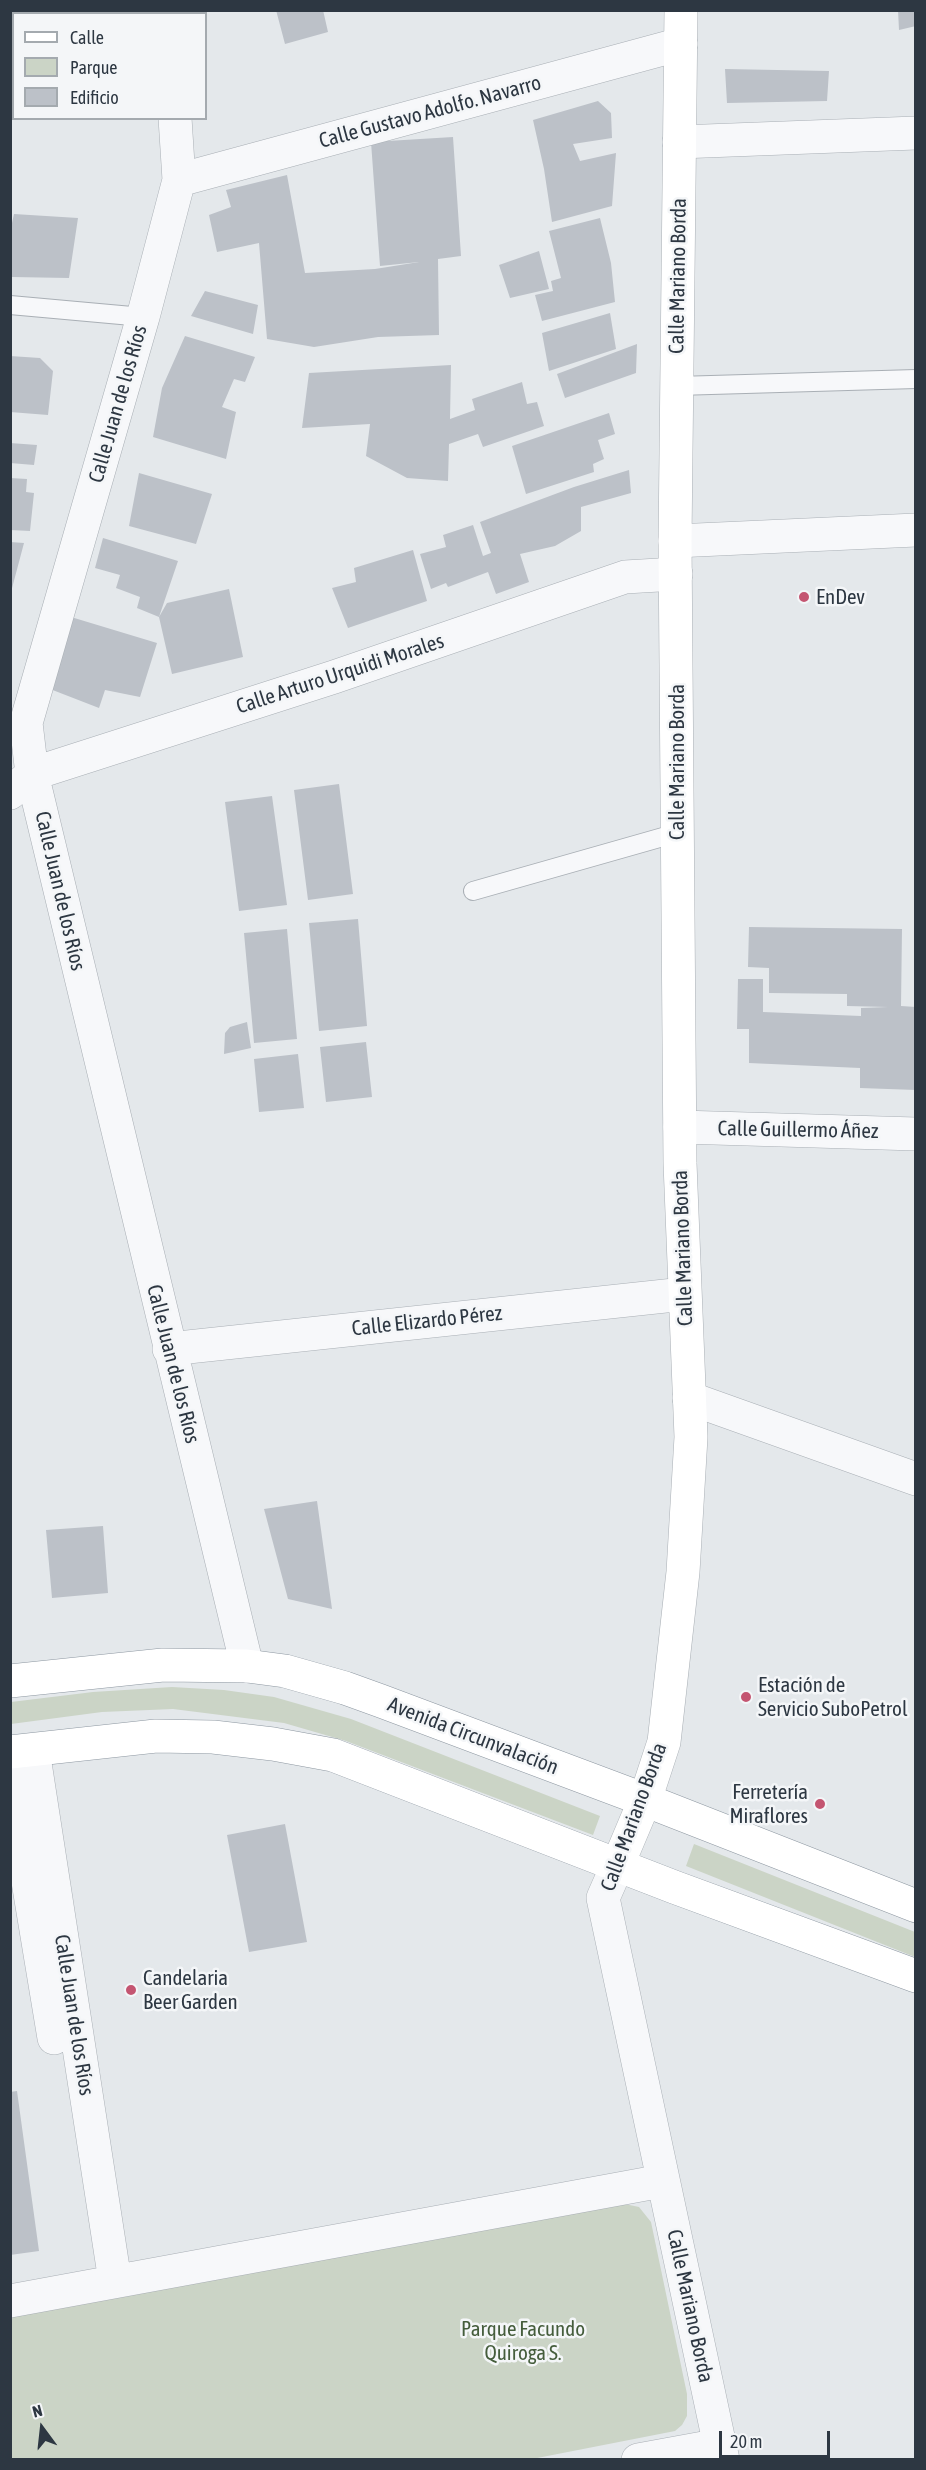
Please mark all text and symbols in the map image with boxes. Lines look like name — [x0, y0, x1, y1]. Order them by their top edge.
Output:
legend — [12, 12, 207, 120]
text: Calle — [70, 27, 104, 48]
text: Parque — [70, 57, 118, 78]
street label: Calle Gustavo Adolfo. Navarro — [316, 70, 544, 154]
text: Edificio — [70, 87, 119, 108]
street label: Calle Mariano Borda — [664, 198, 692, 354]
street label: Calle Juan de los Ríos — [83, 322, 153, 486]
place label: EnDev — [816, 584, 865, 610]
marker: EnDev — [797, 590, 811, 604]
street label: Calle Arturo Urquidi Morales — [233, 629, 447, 719]
street label: Calle Mariano Borda — [664, 684, 690, 840]
street label: Calle Juan de los Ríos — [29, 809, 91, 973]
street label: Calle Guillermo Áñez — [717, 1116, 879, 1144]
street label: Calle Mariano Borda — [668, 1170, 698, 1326]
street label: Calle Juan de los Ríos — [141, 1282, 205, 1446]
street label: Calle Elizardo Pérez — [351, 1301, 503, 1341]
place label: Estación de Servicio SuboPetrol — [758, 1672, 907, 1722]
marker: Estación de Servicio SuboPetrol — [739, 1690, 753, 1704]
street label: Avenida Circunvalación — [384, 1692, 562, 1780]
street label: Calle Mariano Borda — [596, 1739, 672, 1895]
place label: Ferretería Miraflores — [729, 1779, 808, 1829]
marker: Ferretería Miraflores — [813, 1797, 827, 1811]
street label: Calle Juan de los Ríos — [49, 1933, 99, 2097]
place label: Candelaria Beer Garden — [143, 1965, 238, 2015]
marker: Candelaria Beer Garden — [124, 1983, 138, 1997]
street label: Calle Mariano Borda — [661, 2227, 719, 2385]
park label: Parque Facundo Quiroga S. — [461, 2316, 585, 2366]
north arrow — [12, 2398, 72, 2458]
text: N — [30, 2401, 44, 2421]
scale bar — [722, 2419, 833, 2457]
text: 20 m — [730, 2431, 762, 2452]

